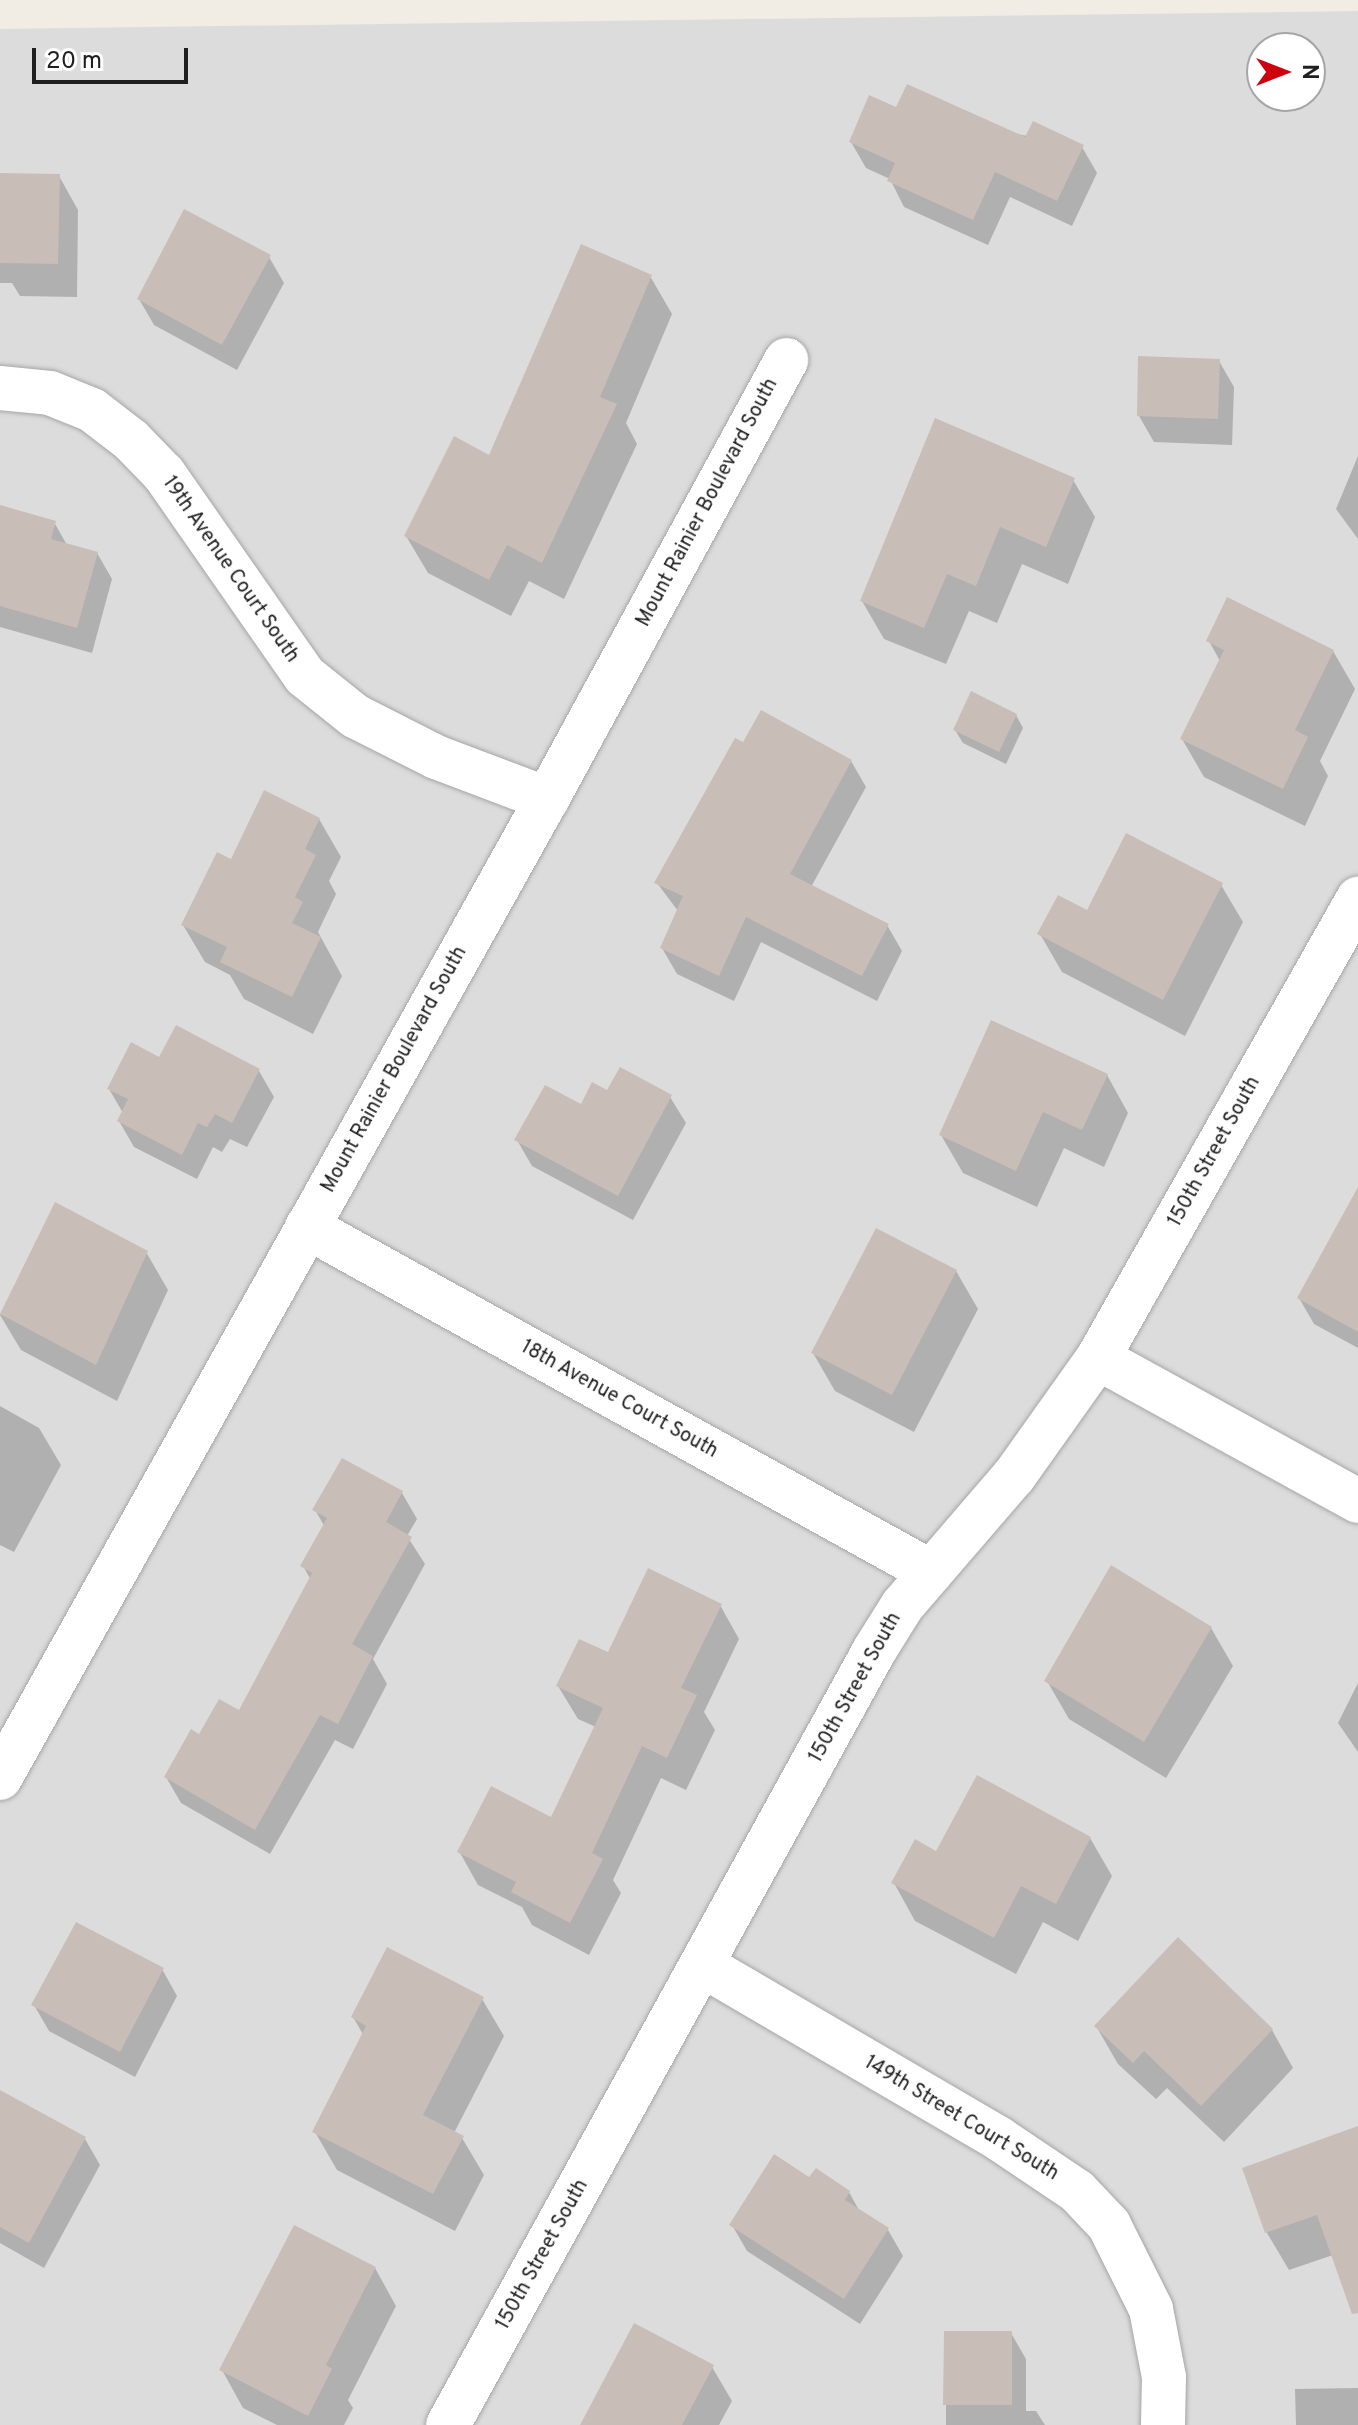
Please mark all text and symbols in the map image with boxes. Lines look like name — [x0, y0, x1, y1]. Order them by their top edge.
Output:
scale bar — [36, 32, 192, 82]
north arrow — [1246, 32, 1326, 112]
text: 20 m — [46, 47, 102, 77]
text: N — [1295, 64, 1322, 80]
street label: Mount Rainier Boulevard South — [632, 375, 784, 631]
street label: 19th Avenue Court South — [156, 472, 304, 668]
street label: Mount Rainier Boulevard South — [317, 943, 473, 1197]
street label: 150th Street South — [1164, 1073, 1266, 1231]
street label: 18th Avenue Court South — [516, 1336, 722, 1464]
street label: 150th Street South — [805, 1609, 907, 1767]
street label: 149th Street Court South — [860, 2051, 1062, 2187]
street label: 150th Street South — [492, 2176, 594, 2334]

